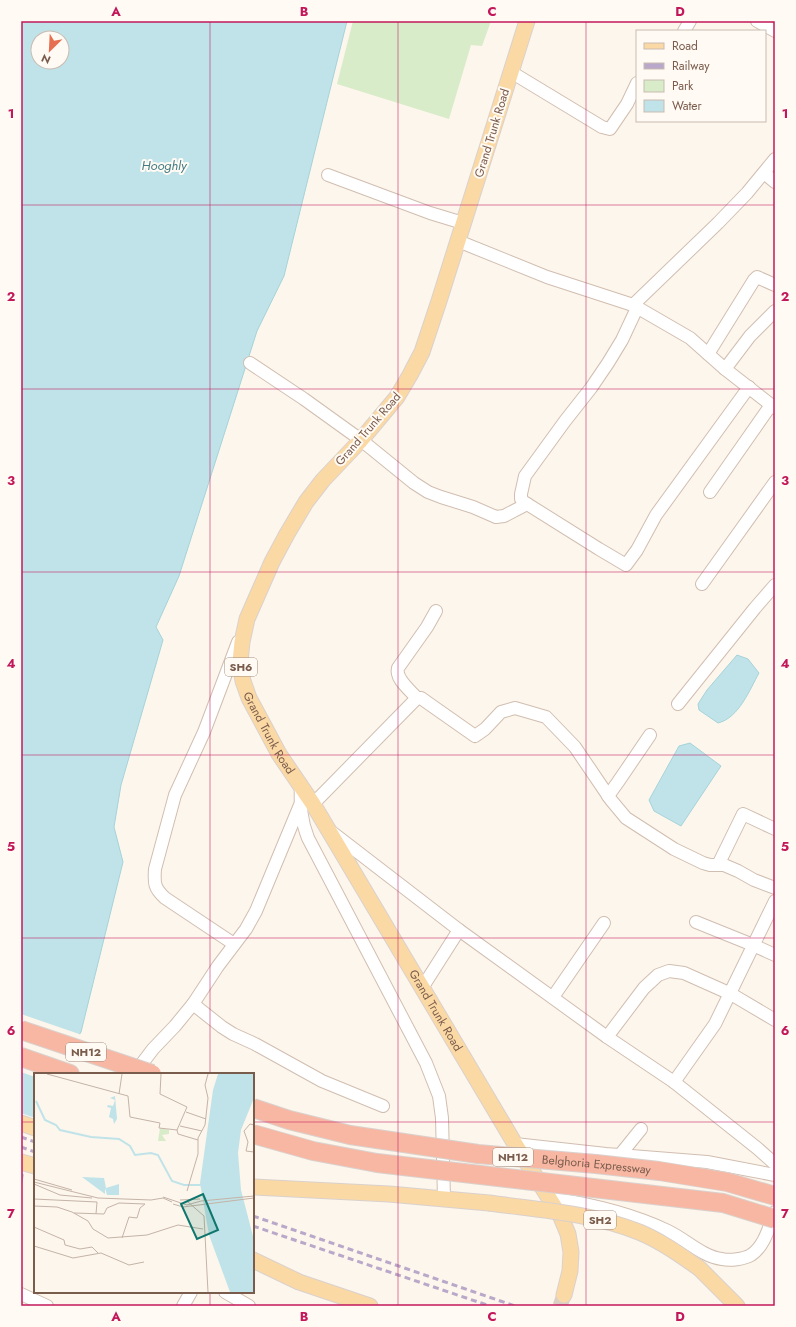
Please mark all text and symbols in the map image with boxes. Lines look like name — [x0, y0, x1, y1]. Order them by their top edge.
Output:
text: A — [110, 2, 121, 21]
text: B — [300, 2, 309, 21]
text: C — [487, 2, 497, 21]
text: D — [675, 2, 685, 21]
north arrow — [30, 30, 70, 70]
legend — [636, 30, 766, 122]
text: Road — [672, 37, 698, 55]
text: N — [39, 50, 53, 68]
text: Railway — [672, 57, 710, 75]
text: Park — [672, 77, 694, 95]
street label: Grand Trunk Road — [470, 86, 514, 180]
text: Water — [672, 97, 703, 115]
text: 1 — [8, 104, 14, 123]
text: 1 — [782, 104, 788, 123]
water label: Hooghly — [141, 156, 188, 175]
text: 2 — [7, 287, 15, 306]
text: 2 — [781, 287, 789, 306]
street label: Grand Trunk Road — [331, 388, 405, 470]
text: 3 — [7, 471, 15, 490]
text: 3 — [781, 471, 789, 490]
text: 4 — [6, 654, 16, 673]
text: 4 — [780, 654, 790, 673]
road number: SH6 — [225, 658, 257, 676]
street label: Grand Trunk Road — [239, 689, 299, 778]
text: 5 — [7, 837, 15, 856]
text: 5 — [781, 837, 789, 856]
street label: Grand Trunk Road — [404, 966, 467, 1055]
text: 6 — [7, 1021, 16, 1040]
text: 6 — [781, 1021, 790, 1040]
road number: NH12 — [66, 1043, 106, 1061]
inset map — [34, 1073, 254, 1293]
road number: NH12 — [493, 1148, 533, 1166]
street label: Belghoria Expressway — [541, 1150, 652, 1179]
text: 7 — [7, 1204, 15, 1223]
text: 7 — [781, 1204, 789, 1223]
road number: SH2 — [584, 1211, 616, 1229]
text: A — [110, 1307, 121, 1326]
text: B — [300, 1307, 309, 1326]
text: C — [487, 1307, 497, 1326]
text: D — [675, 1307, 685, 1326]

